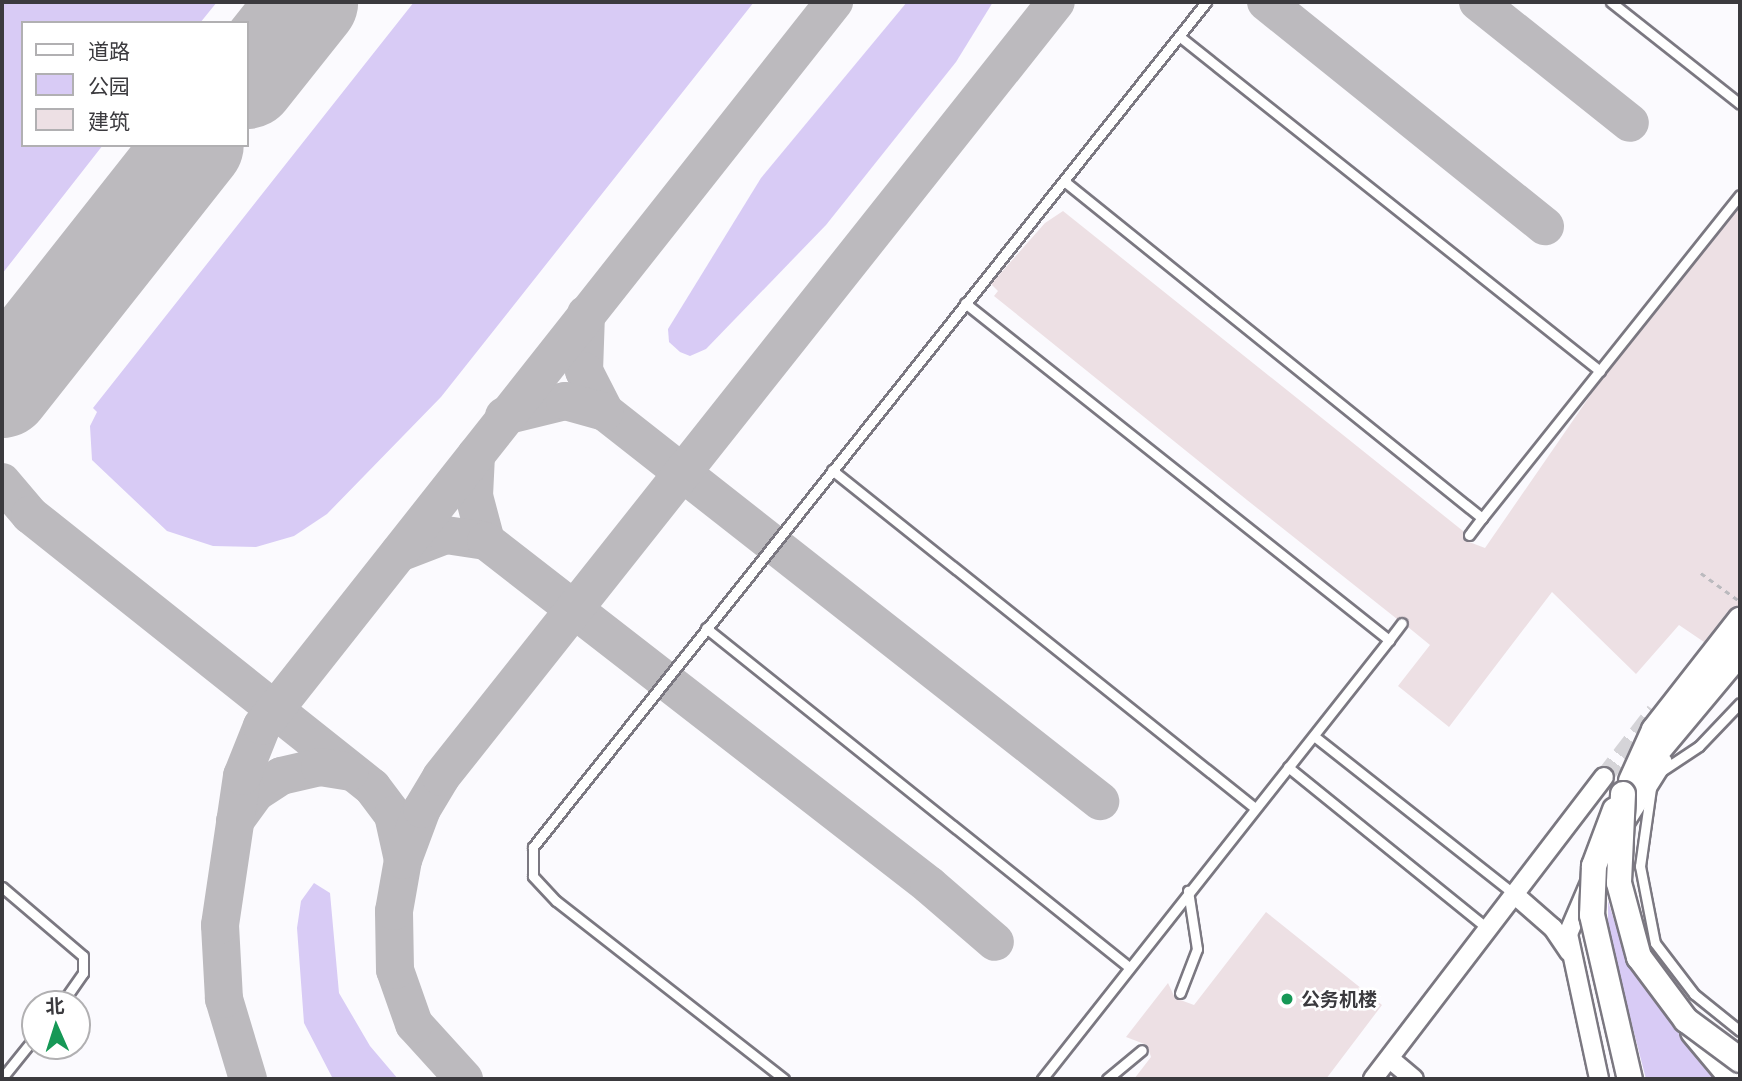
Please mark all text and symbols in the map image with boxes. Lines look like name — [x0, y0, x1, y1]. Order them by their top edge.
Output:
legend — [21, 21, 248, 147]
text: 道路 — [88, 38, 130, 64]
text: 公园 — [88, 73, 130, 99]
text: 建筑 — [88, 108, 130, 134]
place label: 公务机楼 — [1301, 988, 1377, 1010]
north arrow — [21, 990, 91, 1060]
marker: 公务机楼 — [1279, 991, 1295, 1007]
text: 北 — [45, 994, 65, 1018]

